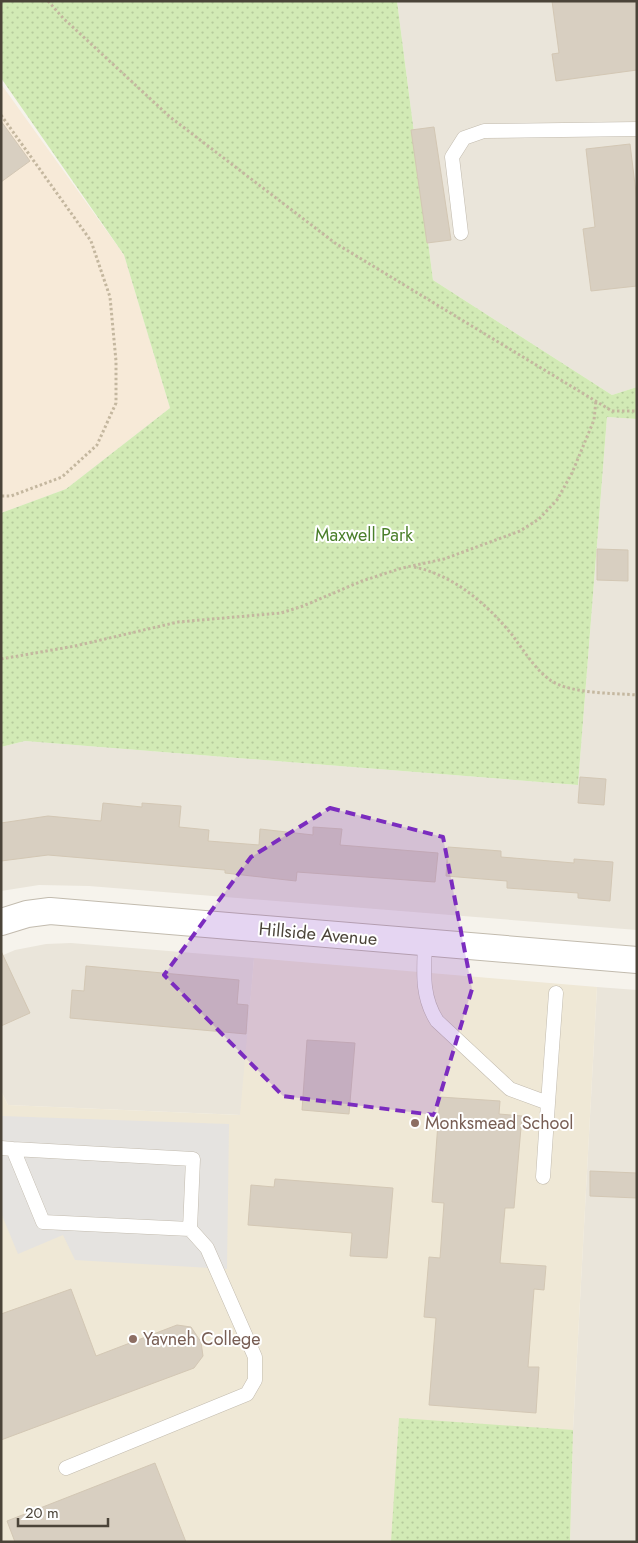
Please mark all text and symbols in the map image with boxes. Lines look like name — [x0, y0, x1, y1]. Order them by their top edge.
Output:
park label: Maxwell Park — [315, 522, 413, 548]
street label: Hillside Avenue — [258, 916, 378, 952]
place label: Monksmead School — [425, 1110, 573, 1136]
marker: Monksmead School — [409, 1117, 421, 1129]
place label: Yavneh College — [143, 1326, 261, 1352]
marker: Yavneh College — [127, 1333, 139, 1345]
scale bar — [18, 1496, 108, 1528]
text: 20 m — [25, 1502, 59, 1524]

